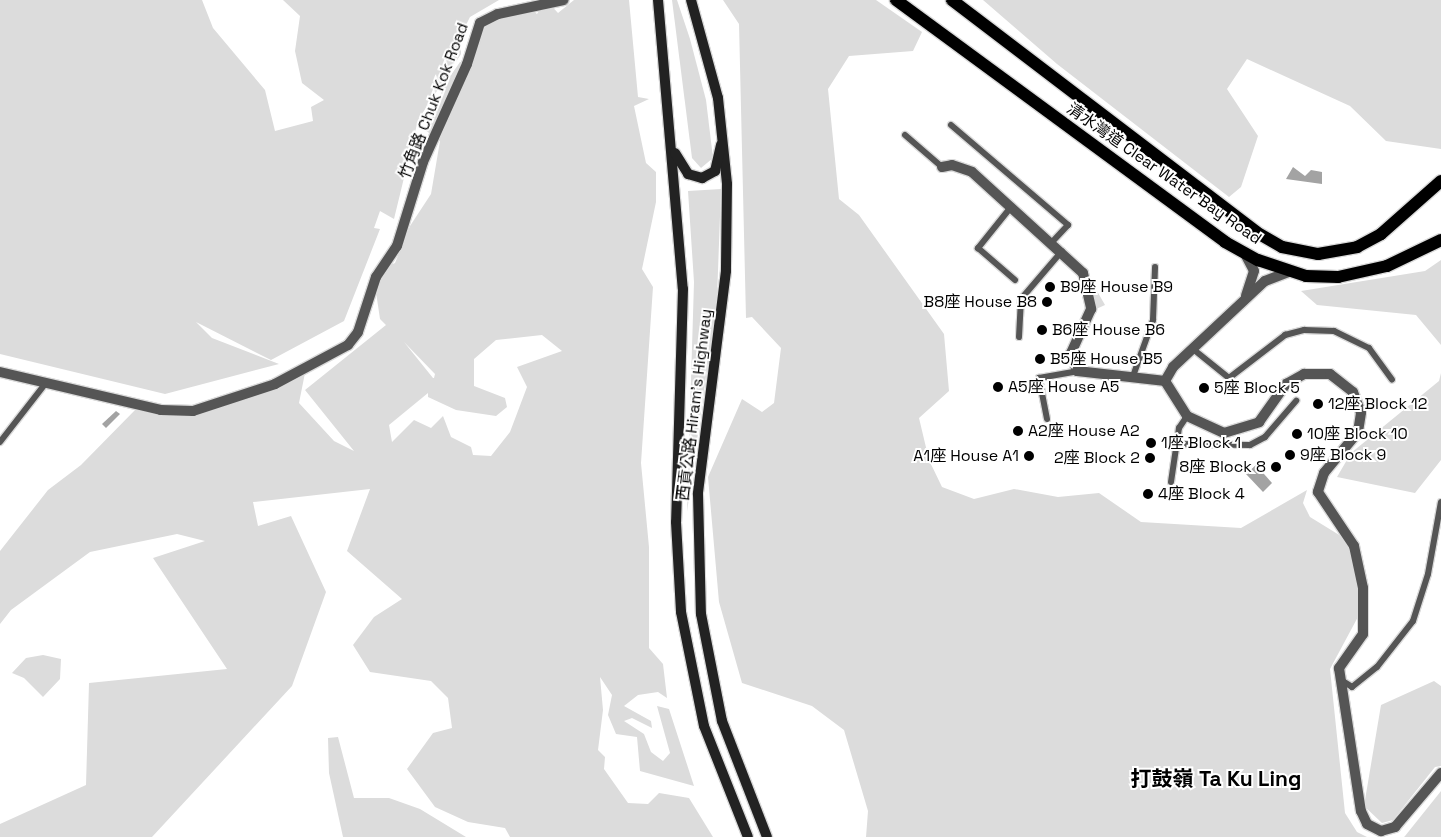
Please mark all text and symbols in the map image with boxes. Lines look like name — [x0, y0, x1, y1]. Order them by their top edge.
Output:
street label: 竹角路 Chuk Kok Road — [395, 20, 473, 182]
street label: 清水灣道 Clear Water Bay Road — [1063, 99, 1265, 249]
place label: B9座 House B9 — [1060, 277, 1173, 297]
marker: B9座 House B9 — [1044, 281, 1056, 293]
place label: B8座 House B8 — [924, 292, 1037, 312]
marker: B8座 House B8 — [1041, 296, 1053, 308]
street label: 西貢公路 Hiram's Highway — [674, 308, 716, 502]
place label: B6座 House B6 — [1052, 320, 1165, 340]
marker: B6座 House B6 — [1036, 324, 1048, 336]
place label: B5座 House B5 — [1050, 349, 1163, 369]
marker: B5座 House B5 — [1034, 353, 1046, 365]
place label: A5座 House A5 — [1008, 377, 1120, 397]
place label: 5座 Block 5 — [1214, 378, 1300, 398]
marker: A5座 House A5 — [992, 381, 1004, 393]
marker: 5座 Block 5 — [1198, 382, 1210, 394]
place label: 12座 Block 12 — [1328, 394, 1427, 414]
marker: 12座 Block 12 — [1312, 398, 1324, 410]
place label: A2座 House A2 — [1028, 421, 1140, 441]
place label: 10座 Block 10 — [1307, 424, 1408, 444]
marker: A2座 House A2 — [1012, 425, 1024, 437]
marker: 10座 Block 10 — [1291, 428, 1303, 440]
place label: 1座 Block 1 — [1161, 433, 1241, 453]
marker: 1座 Block 1 — [1145, 437, 1157, 449]
place label: 9座 Block 9 — [1300, 445, 1386, 465]
place label: A1座 House A1 — [913, 446, 1019, 466]
place label: 2座 Block 2 — [1054, 448, 1140, 468]
marker: 9座 Block 9 — [1284, 449, 1296, 461]
marker: A1座 House A1 — [1023, 450, 1035, 462]
marker: 2座 Block 2 — [1144, 452, 1156, 464]
place label: 8座 Block 8 — [1179, 457, 1266, 477]
marker: 8座 Block 8 — [1270, 461, 1282, 473]
place label: 4座 Block 4 — [1158, 484, 1245, 504]
marker: 4座 Block 4 — [1142, 488, 1154, 500]
district label: 打鼓嶺 Ta Ku Ling — [1131, 766, 1301, 792]

